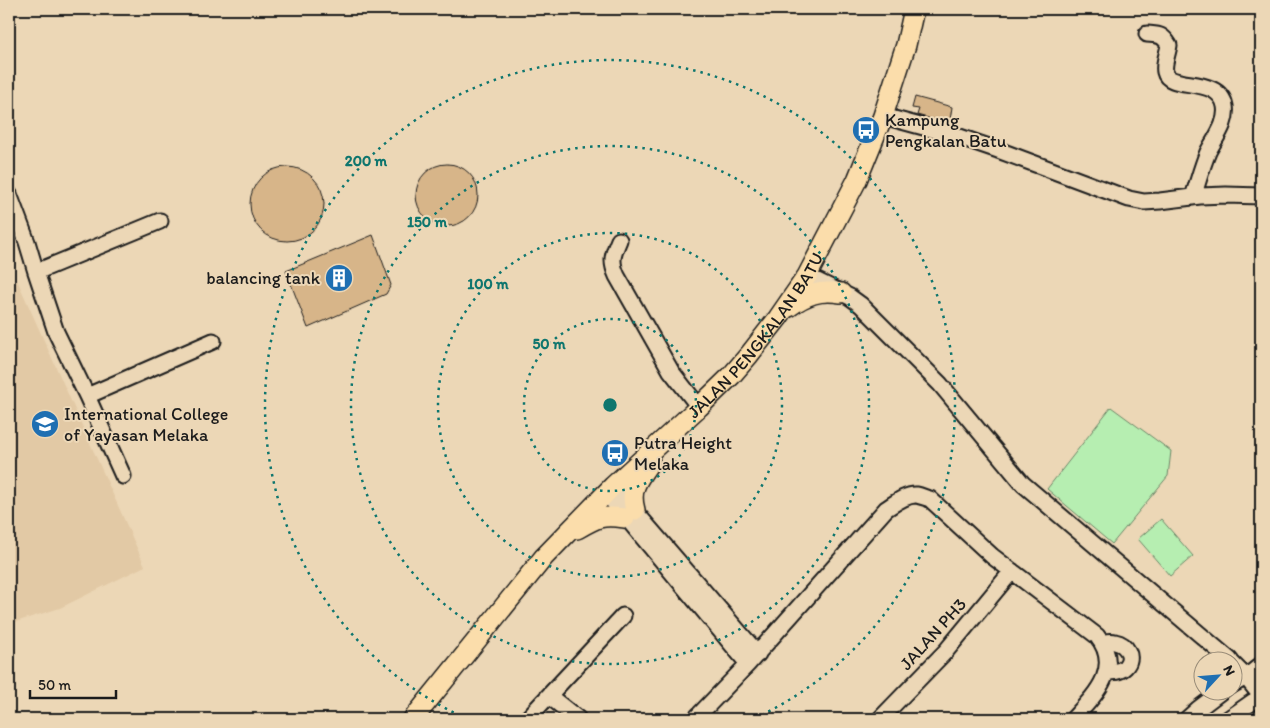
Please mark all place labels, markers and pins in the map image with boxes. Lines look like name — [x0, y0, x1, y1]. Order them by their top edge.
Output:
place label: Kampung Pengkalan Batu — [885, 109, 1007, 152]
bus stop icon: Kampung Pengkalan Batu — [851, 115, 881, 145]
building icon: balancing tank — [324, 263, 354, 293]
place label: balancing tank — [206, 267, 321, 289]
centre of rings — [601, 396, 619, 414]
place label: International College of Yayasan Melaka — [64, 403, 228, 446]
school or university icon: International College of Yayasan Melaka — [30, 409, 60, 439]
place label: Putra Height Melaka — [634, 432, 732, 475]
bus stop icon: Putra Height Melaka — [600, 438, 630, 468]

